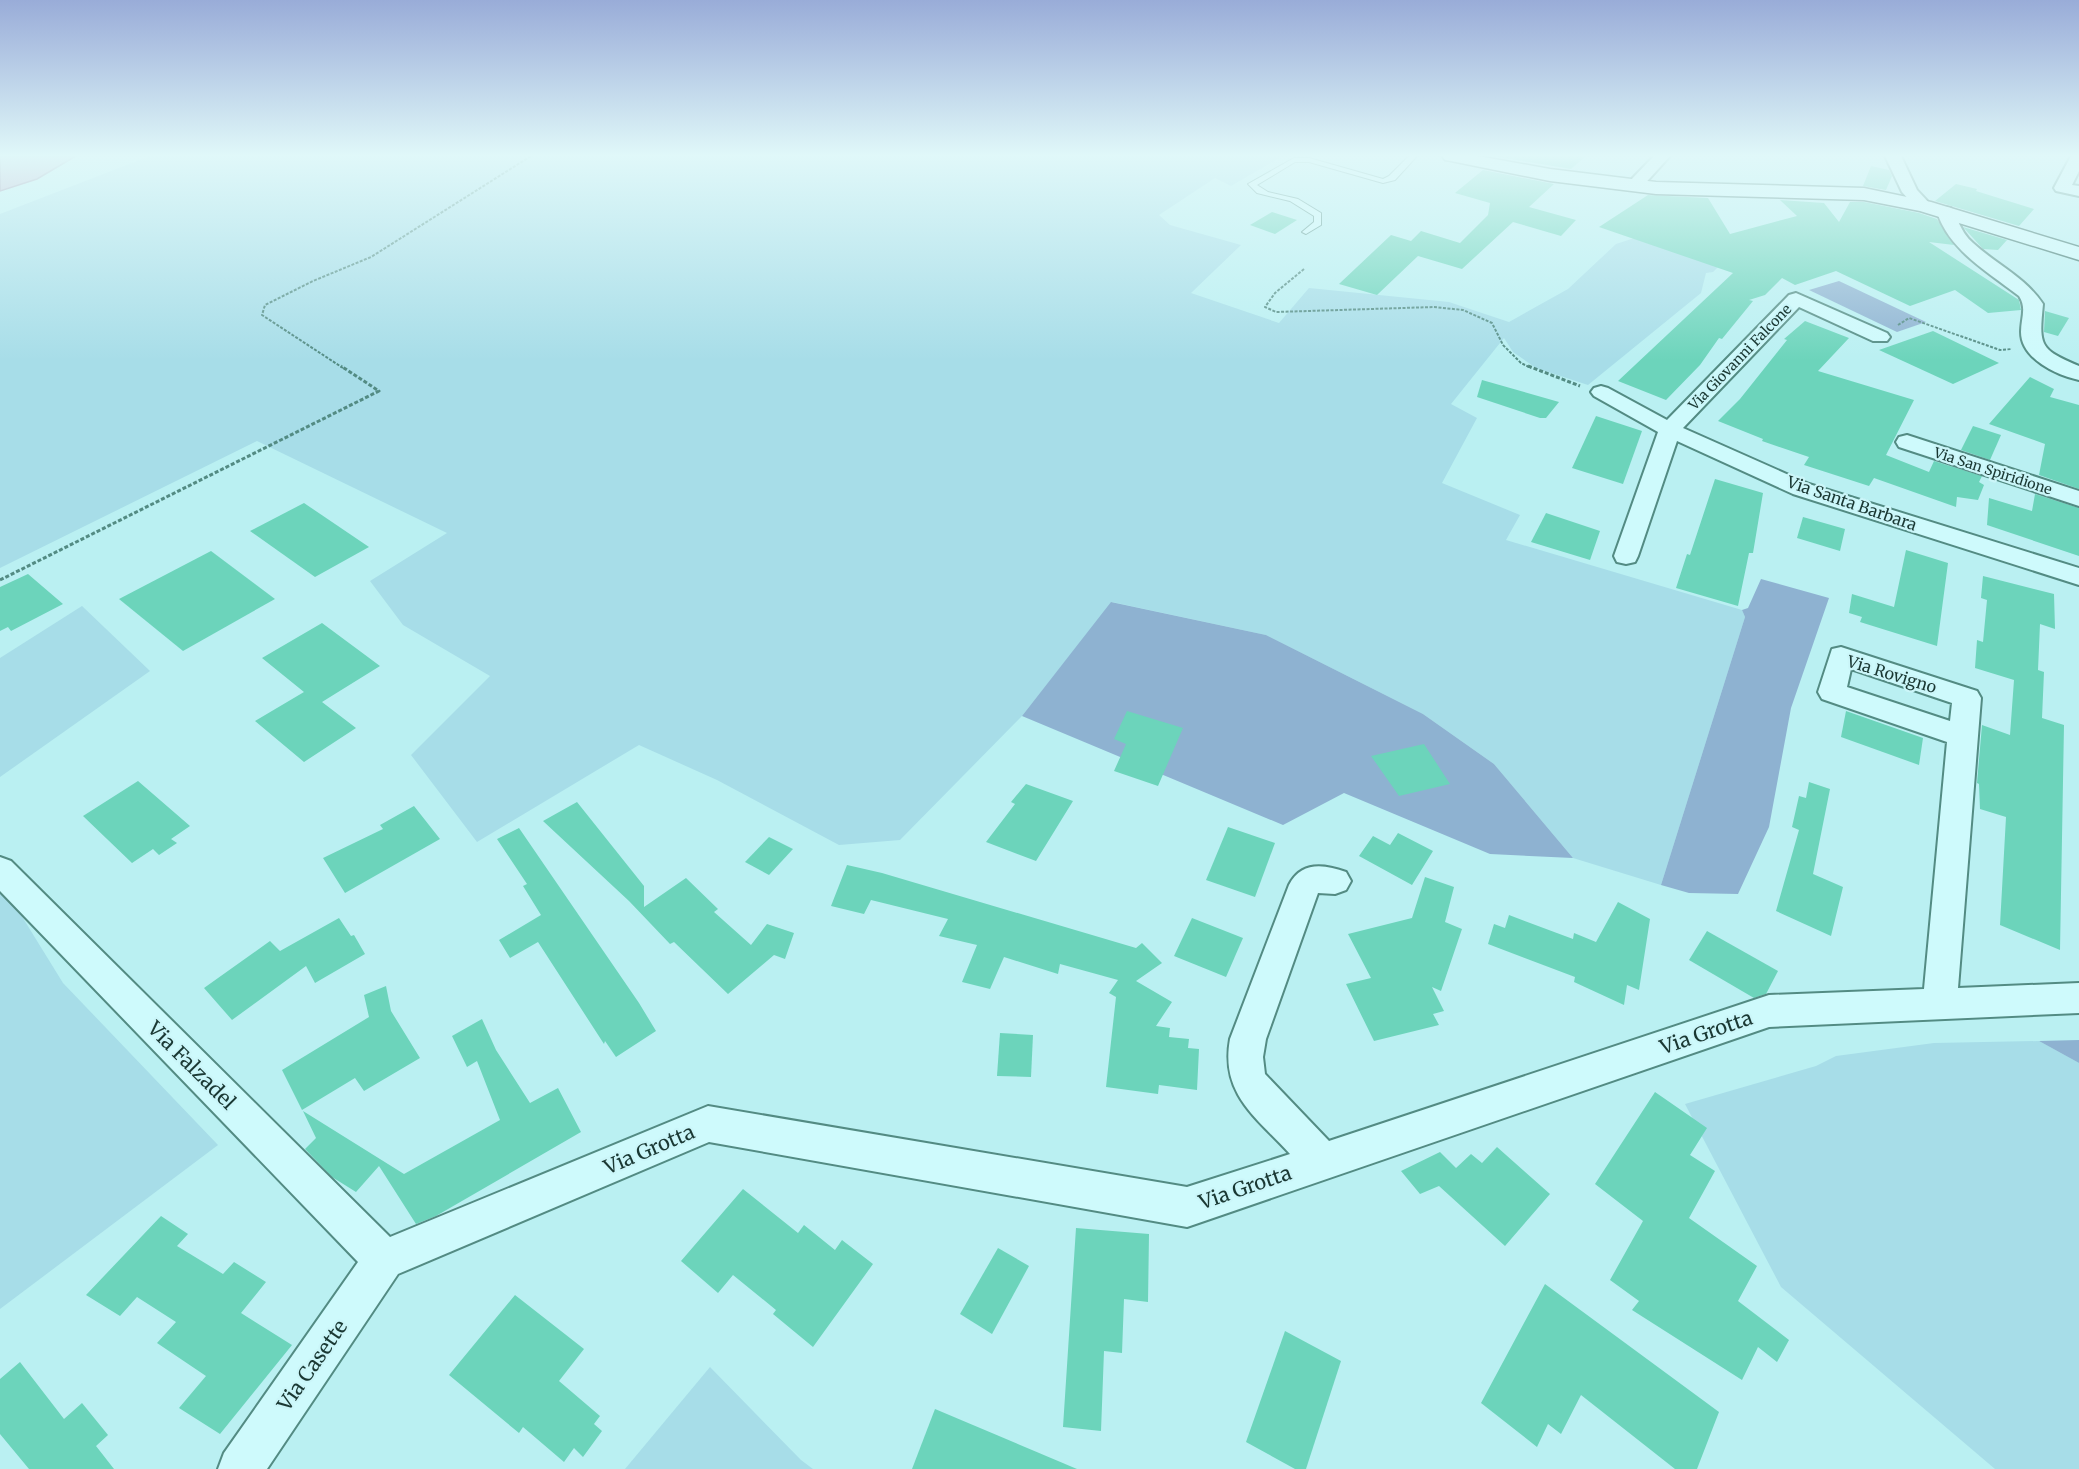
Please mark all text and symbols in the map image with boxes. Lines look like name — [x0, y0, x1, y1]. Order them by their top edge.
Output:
street label: Via Giovanni Falcone — [1684, 300, 1795, 414]
street label: Via San Spiridione — [1931, 443, 2054, 499]
street label: Via Santa Barbara — [1783, 471, 1920, 535]
street label: Via Rovigno — [1844, 651, 1939, 697]
street label: Via Grotta — [1656, 1004, 1756, 1060]
street label: Via Falzadel — [142, 1015, 241, 1114]
street label: Via Grotta — [599, 1119, 698, 1180]
street label: Via Grotta — [1195, 1159, 1295, 1215]
street label: Via Casette — [271, 1315, 352, 1416]

